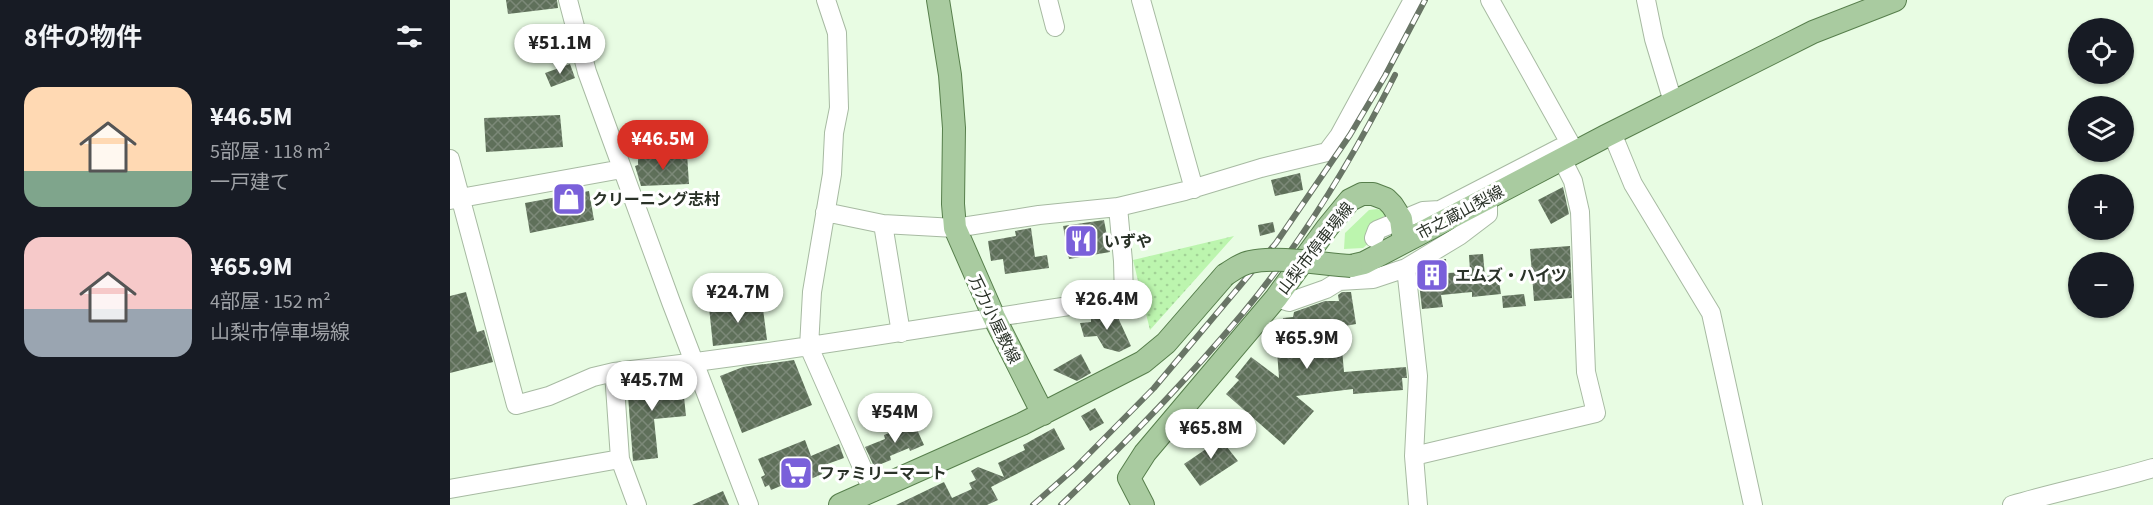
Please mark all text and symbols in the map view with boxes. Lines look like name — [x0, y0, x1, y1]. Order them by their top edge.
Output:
map controls — [2068, 18, 2134, 318]
button: locate — [2068, 18, 2134, 84]
text: 8件の物件 — [24, 19, 142, 56]
icon: filters — [393, 20, 426, 53]
pin: ¥51.1M — [511, 24, 609, 75]
text: ¥51.1M — [528, 29, 592, 57]
button: layers — [2068, 96, 2134, 162]
text: ¥46.5M — [210, 98, 293, 135]
icon: home — [72, 111, 144, 183]
pin: ¥46.5M — [614, 120, 712, 171]
text: ¥46.5M — [631, 125, 695, 153]
text: 5部屋 · 118 m² — [210, 138, 331, 166]
text: 一戸建て — [210, 169, 290, 197]
button: + — [2068, 174, 2134, 240]
shop icon: クリーニング志村 — [551, 181, 587, 217]
street label: 市之蔵山梨線 — [1413, 181, 1508, 245]
place label: クリーニング志村 — [592, 189, 720, 211]
street label: 山梨市停車場線 — [1273, 198, 1359, 300]
restaurant icon: いずや — [1063, 223, 1099, 259]
place label: いずや — [1104, 231, 1152, 253]
text: ¥65.9M — [210, 248, 293, 285]
button: − — [2068, 252, 2134, 318]
building icon: エムズ・ハイツ — [1414, 257, 1450, 293]
icon: home — [72, 261, 144, 333]
place label: エムズ・ハイツ — [1455, 265, 1567, 287]
street label: 万力小屋敷線 — [963, 271, 1025, 367]
pin: ¥24.7M — [689, 273, 787, 324]
text: ¥24.7M — [706, 278, 770, 306]
pin: ¥26.4M — [1058, 280, 1156, 331]
text: ¥26.4M — [1075, 285, 1139, 313]
text: 4部屋 · 152 m² — [210, 288, 331, 316]
text: 山梨市停車場線 — [210, 319, 350, 347]
pin: ¥65.9M — [1258, 319, 1356, 370]
text: ¥65.9M — [1275, 324, 1339, 352]
pin: ¥45.7M — [603, 361, 701, 412]
text: ¥45.7M — [620, 366, 684, 394]
pin: ¥54M — [859, 393, 931, 444]
text: ¥54M — [872, 398, 918, 426]
pin: ¥65.8M — [1162, 409, 1260, 460]
text: ¥65.8M — [1179, 414, 1243, 442]
supermarket icon: ファミリーマート — [778, 455, 814, 491]
place label: ファミリーマート — [819, 463, 947, 485]

